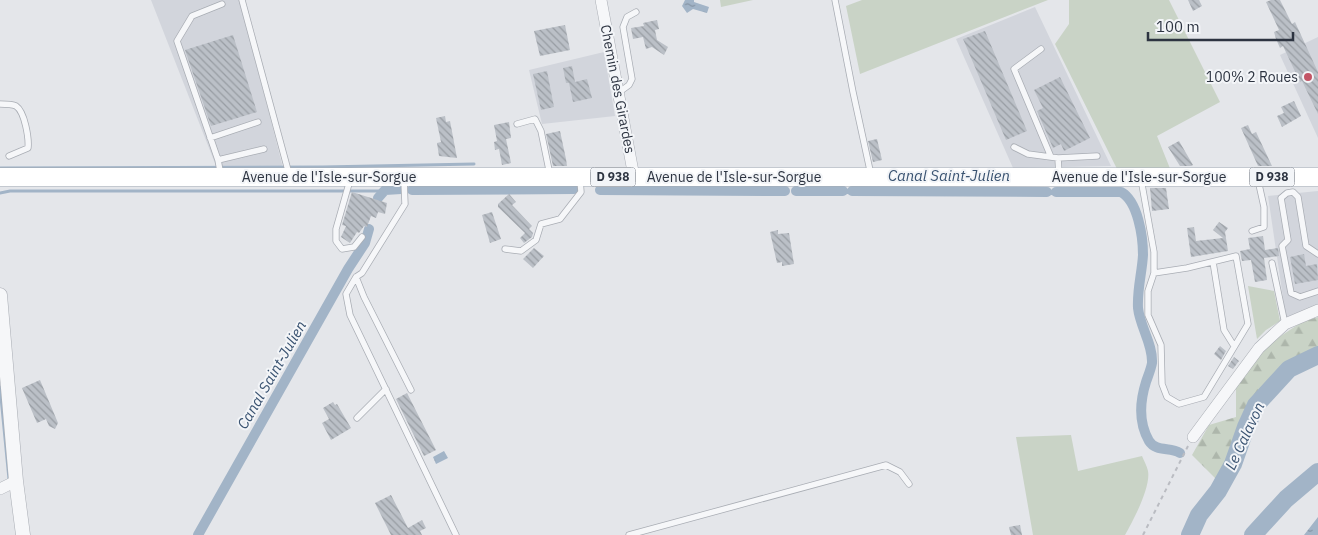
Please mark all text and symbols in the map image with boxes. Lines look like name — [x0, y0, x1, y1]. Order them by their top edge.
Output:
scale bar — [1148, 10, 1293, 42]
text: 100 m — [1156, 17, 1200, 36]
street label: Chemin des Girardes — [597, 23, 639, 155]
place label: 100% 2 Roues — [1206, 68, 1298, 86]
marker: 100% 2 Roues — [1302, 71, 1314, 83]
water label: Canal Saint-Julien — [888, 166, 1010, 185]
street label: Avenue de l'Isle-sur-Sorgue — [242, 168, 417, 186]
road number: D 938 — [590, 168, 636, 186]
street label: Avenue de l'Isle-sur-Sorgue — [647, 168, 822, 186]
street label: Avenue de l'Isle-sur-Sorgue — [1052, 168, 1227, 186]
road number: D 938 — [1250, 168, 1294, 186]
water label: Canal Saint-Julien — [233, 317, 310, 432]
water label: Le Calavon — [1221, 399, 1268, 473]

